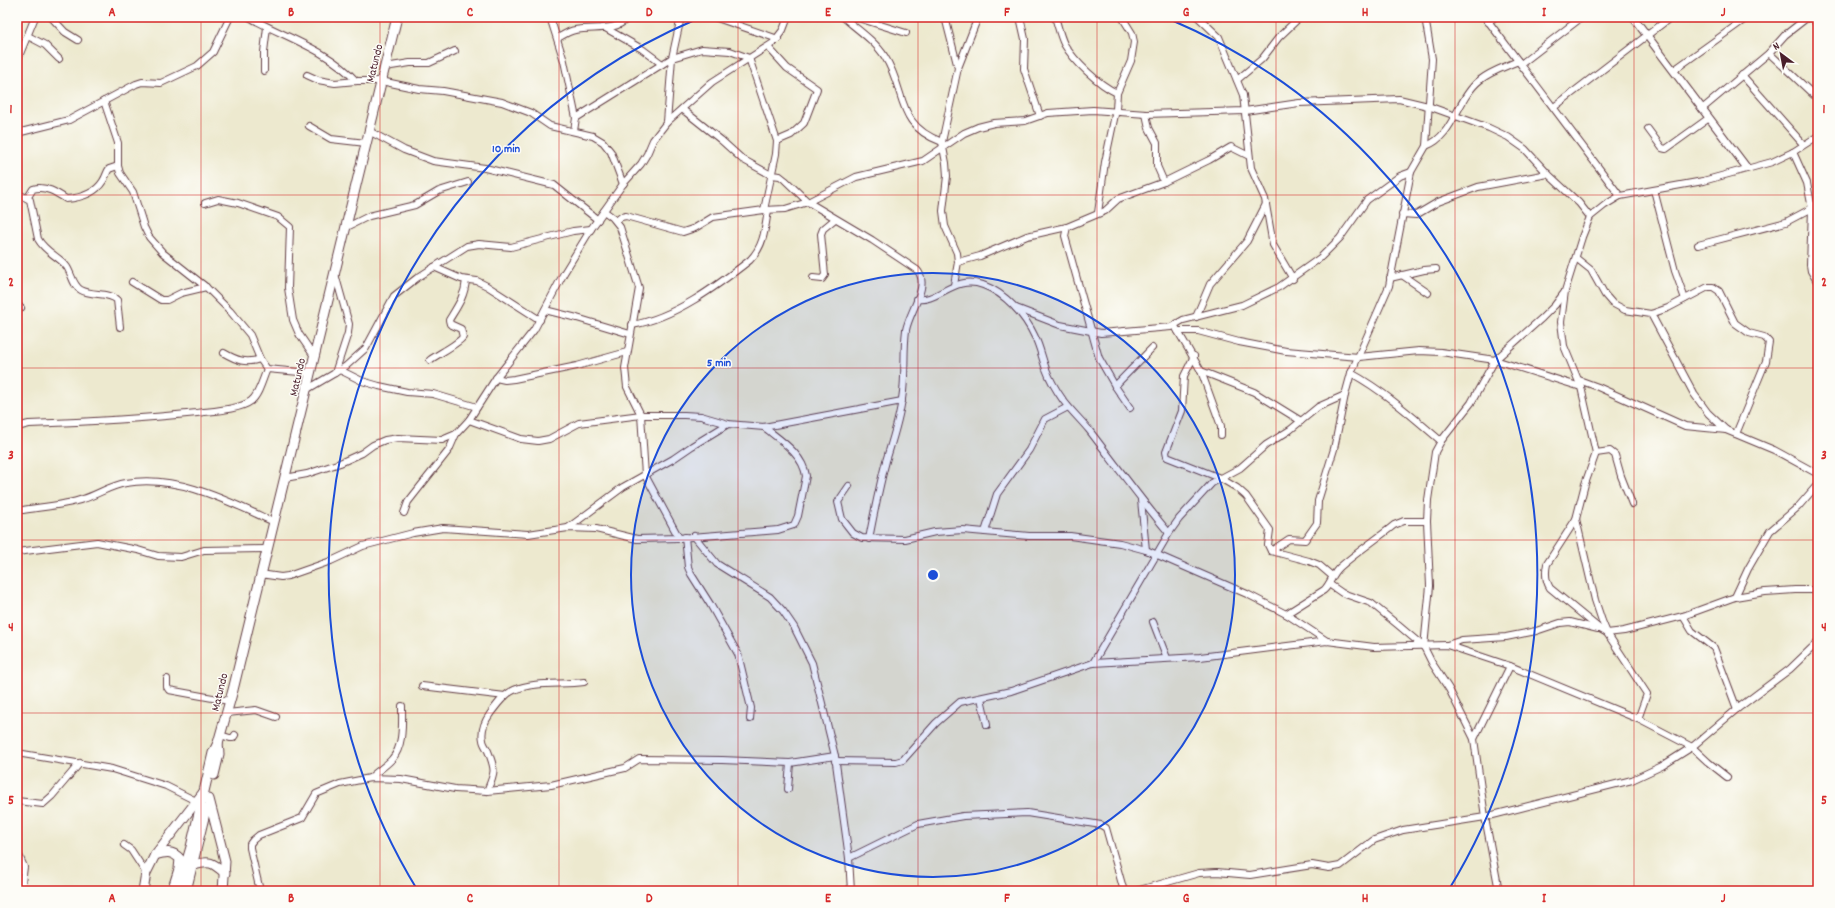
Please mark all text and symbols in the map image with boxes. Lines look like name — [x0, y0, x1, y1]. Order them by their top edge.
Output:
text: A — [108, 4, 116, 23]
text: B — [288, 4, 294, 23]
text: C — [467, 4, 474, 23]
text: D — [646, 4, 653, 23]
text: E — [825, 4, 832, 23]
text: F — [1004, 4, 1010, 23]
text: G — [1183, 4, 1190, 23]
text: H — [1362, 4, 1369, 23]
text: I — [1542, 4, 1547, 23]
text: J — [1721, 4, 1726, 23]
north arrow — [1761, 34, 1801, 74]
text: N — [1770, 39, 1784, 55]
street label: Matundo — [363, 42, 388, 84]
text: 1 — [10, 101, 13, 120]
text: 1 — [1823, 101, 1826, 120]
text: 10 min — [492, 141, 520, 158]
text: 2 — [8, 274, 14, 293]
text: 2 — [1821, 274, 1827, 293]
text: 5 min — [707, 355, 732, 372]
street label: Matundo — [286, 357, 311, 398]
text: 3 — [8, 447, 14, 466]
text: 3 — [1821, 447, 1827, 466]
centre of rings — [926, 568, 940, 582]
text: 4 — [8, 619, 14, 638]
text: 4 — [1821, 619, 1827, 638]
street label: Matundo — [208, 671, 233, 713]
text: 5 — [8, 792, 14, 811]
text: 5 — [1821, 792, 1827, 811]
text: A — [108, 890, 116, 908]
text: B — [288, 890, 294, 908]
text: C — [467, 890, 474, 908]
text: D — [646, 890, 653, 908]
text: E — [825, 890, 832, 908]
text: F — [1004, 890, 1010, 908]
text: G — [1183, 890, 1190, 908]
text: H — [1362, 890, 1369, 908]
text: I — [1542, 890, 1547, 908]
text: J — [1721, 890, 1726, 908]

